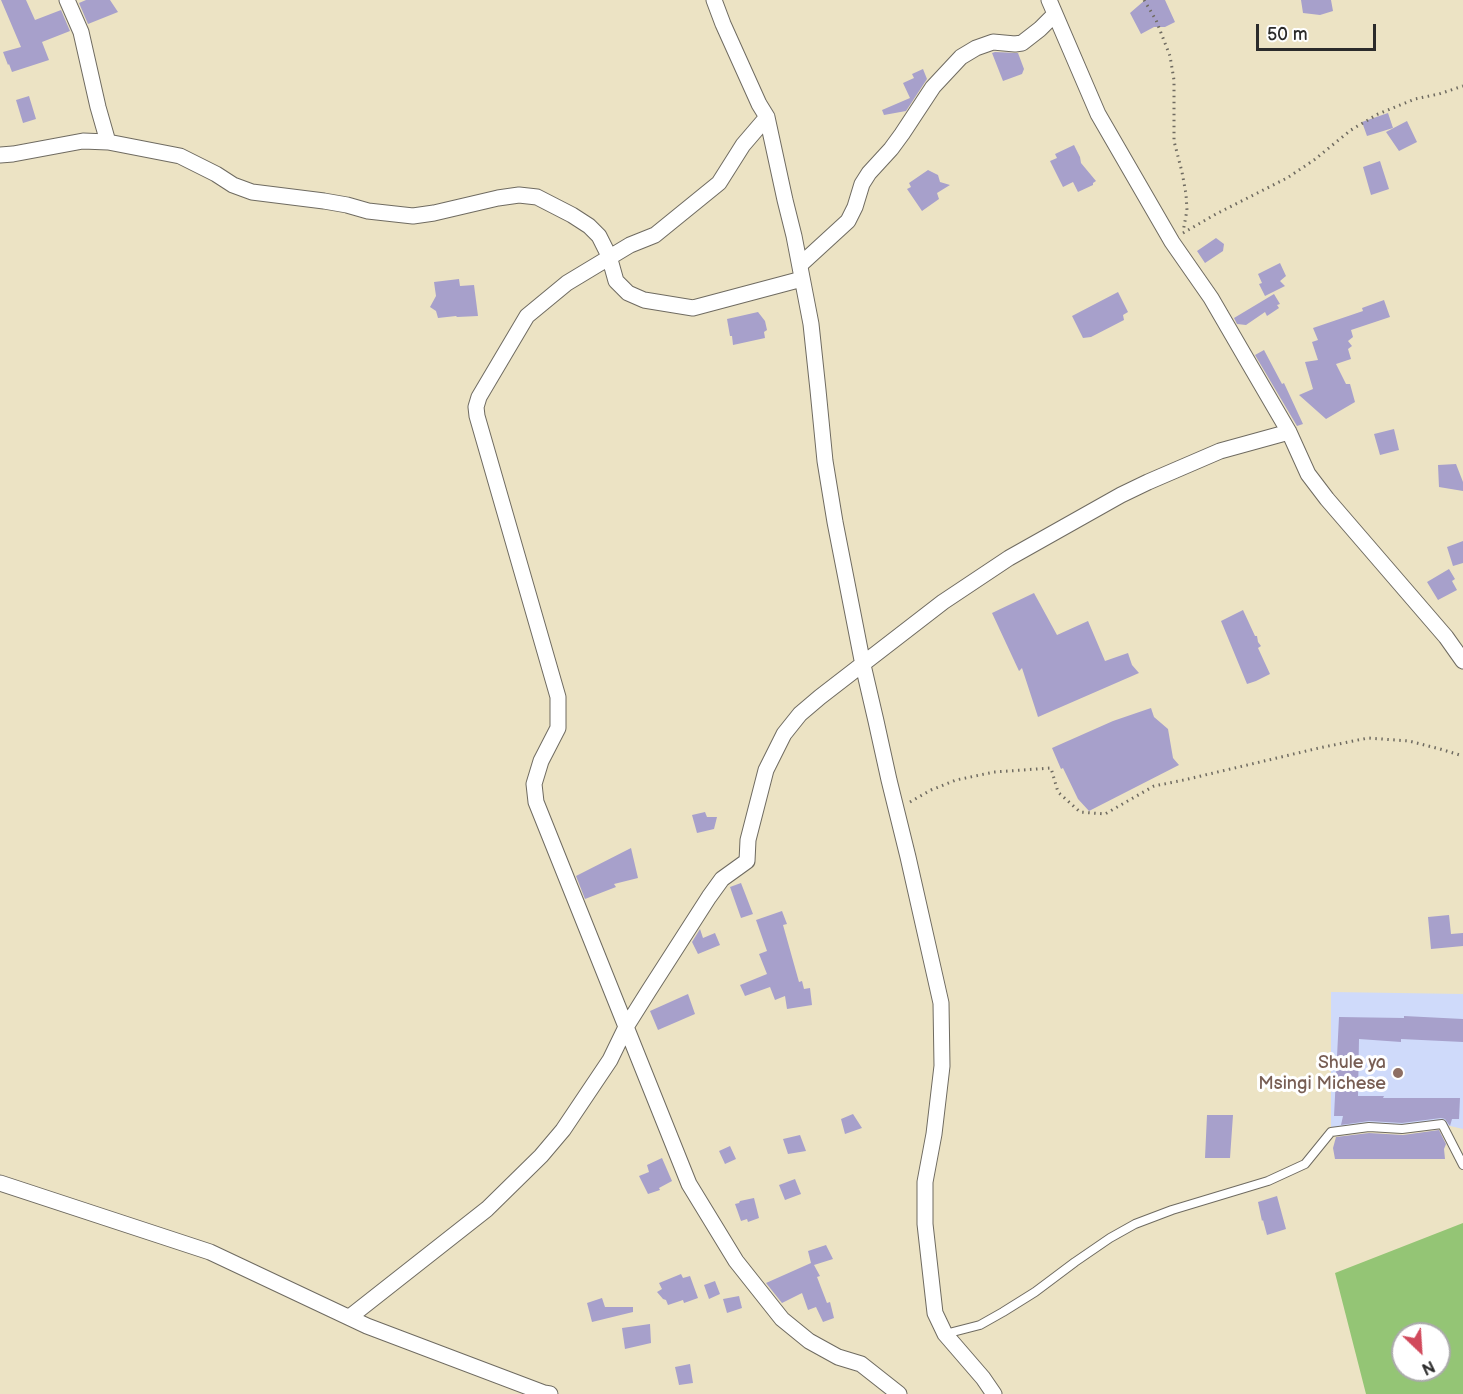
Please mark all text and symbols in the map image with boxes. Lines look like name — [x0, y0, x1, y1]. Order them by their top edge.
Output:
scale bar — [1259, 12, 1379, 50]
text: 50 m — [1267, 24, 1308, 45]
place label: Shule ya Msingi Michese — [1258, 1052, 1386, 1094]
marker: Shule ya Msingi Michese — [1391, 1066, 1405, 1080]
north arrow — [1391, 1322, 1451, 1382]
text: N — [1419, 1356, 1437, 1378]

